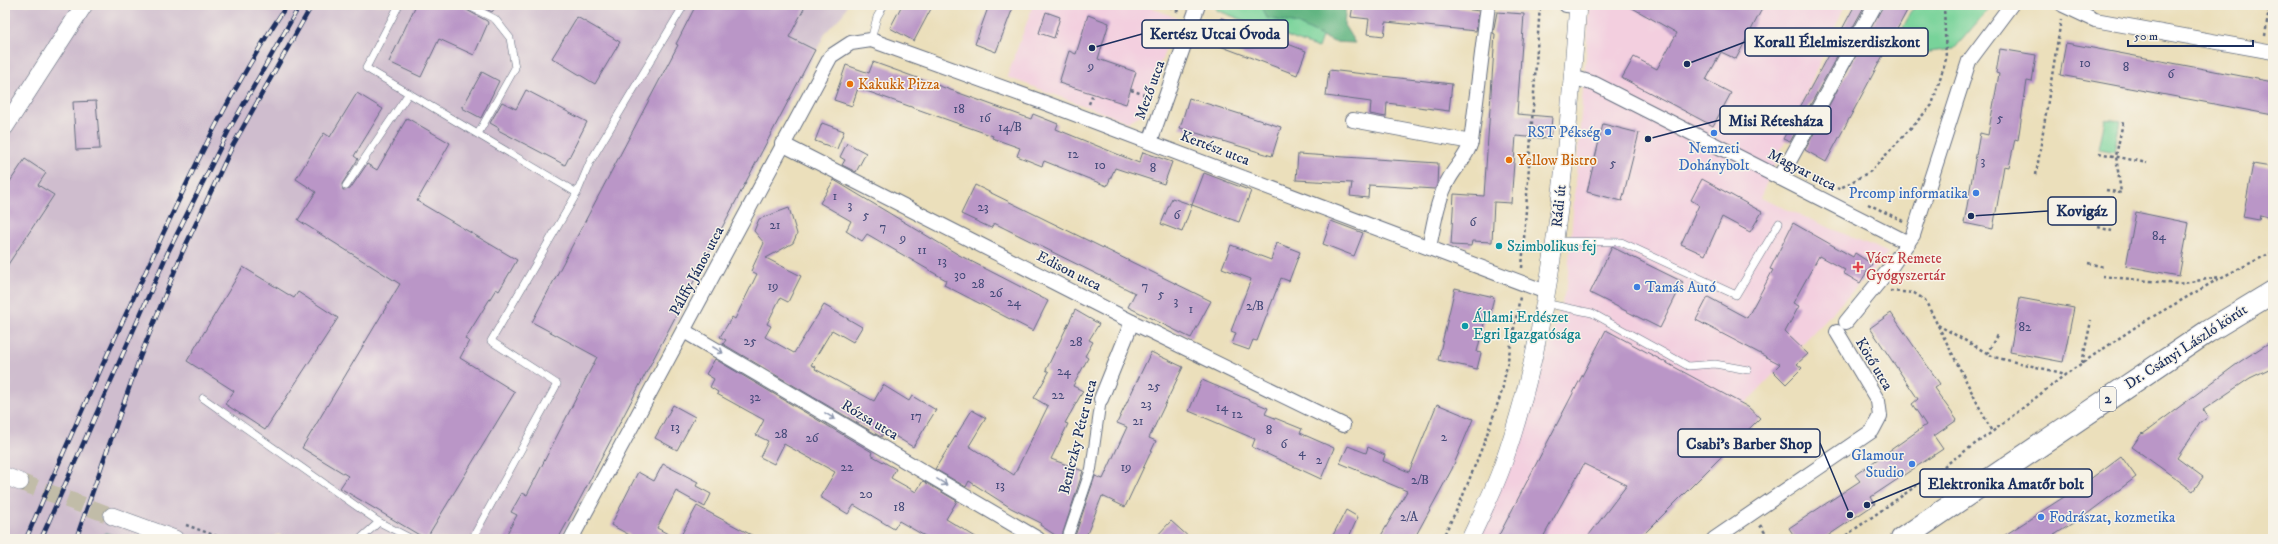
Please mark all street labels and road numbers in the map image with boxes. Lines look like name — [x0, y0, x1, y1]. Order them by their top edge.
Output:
street label: Mező utca — [1131, 57, 1170, 122]
street label: Kertész utca — [1178, 126, 1253, 170]
street label: Magyar utca — [1764, 145, 1840, 196]
street label: Rádi út — [1547, 183, 1571, 228]
street label: Pálffy János utca — [665, 222, 729, 319]
street label: Edison utca — [1033, 247, 1105, 296]
street label: Dr. Csányi László körút — [2121, 300, 2251, 394]
street label: Kötő utca — [1851, 334, 1897, 394]
street label: Beniczky Péter utca — [1055, 377, 1102, 496]
road number: 2 — [2100, 387, 2116, 411]
street label: Rózsa utca — [838, 396, 903, 445]

